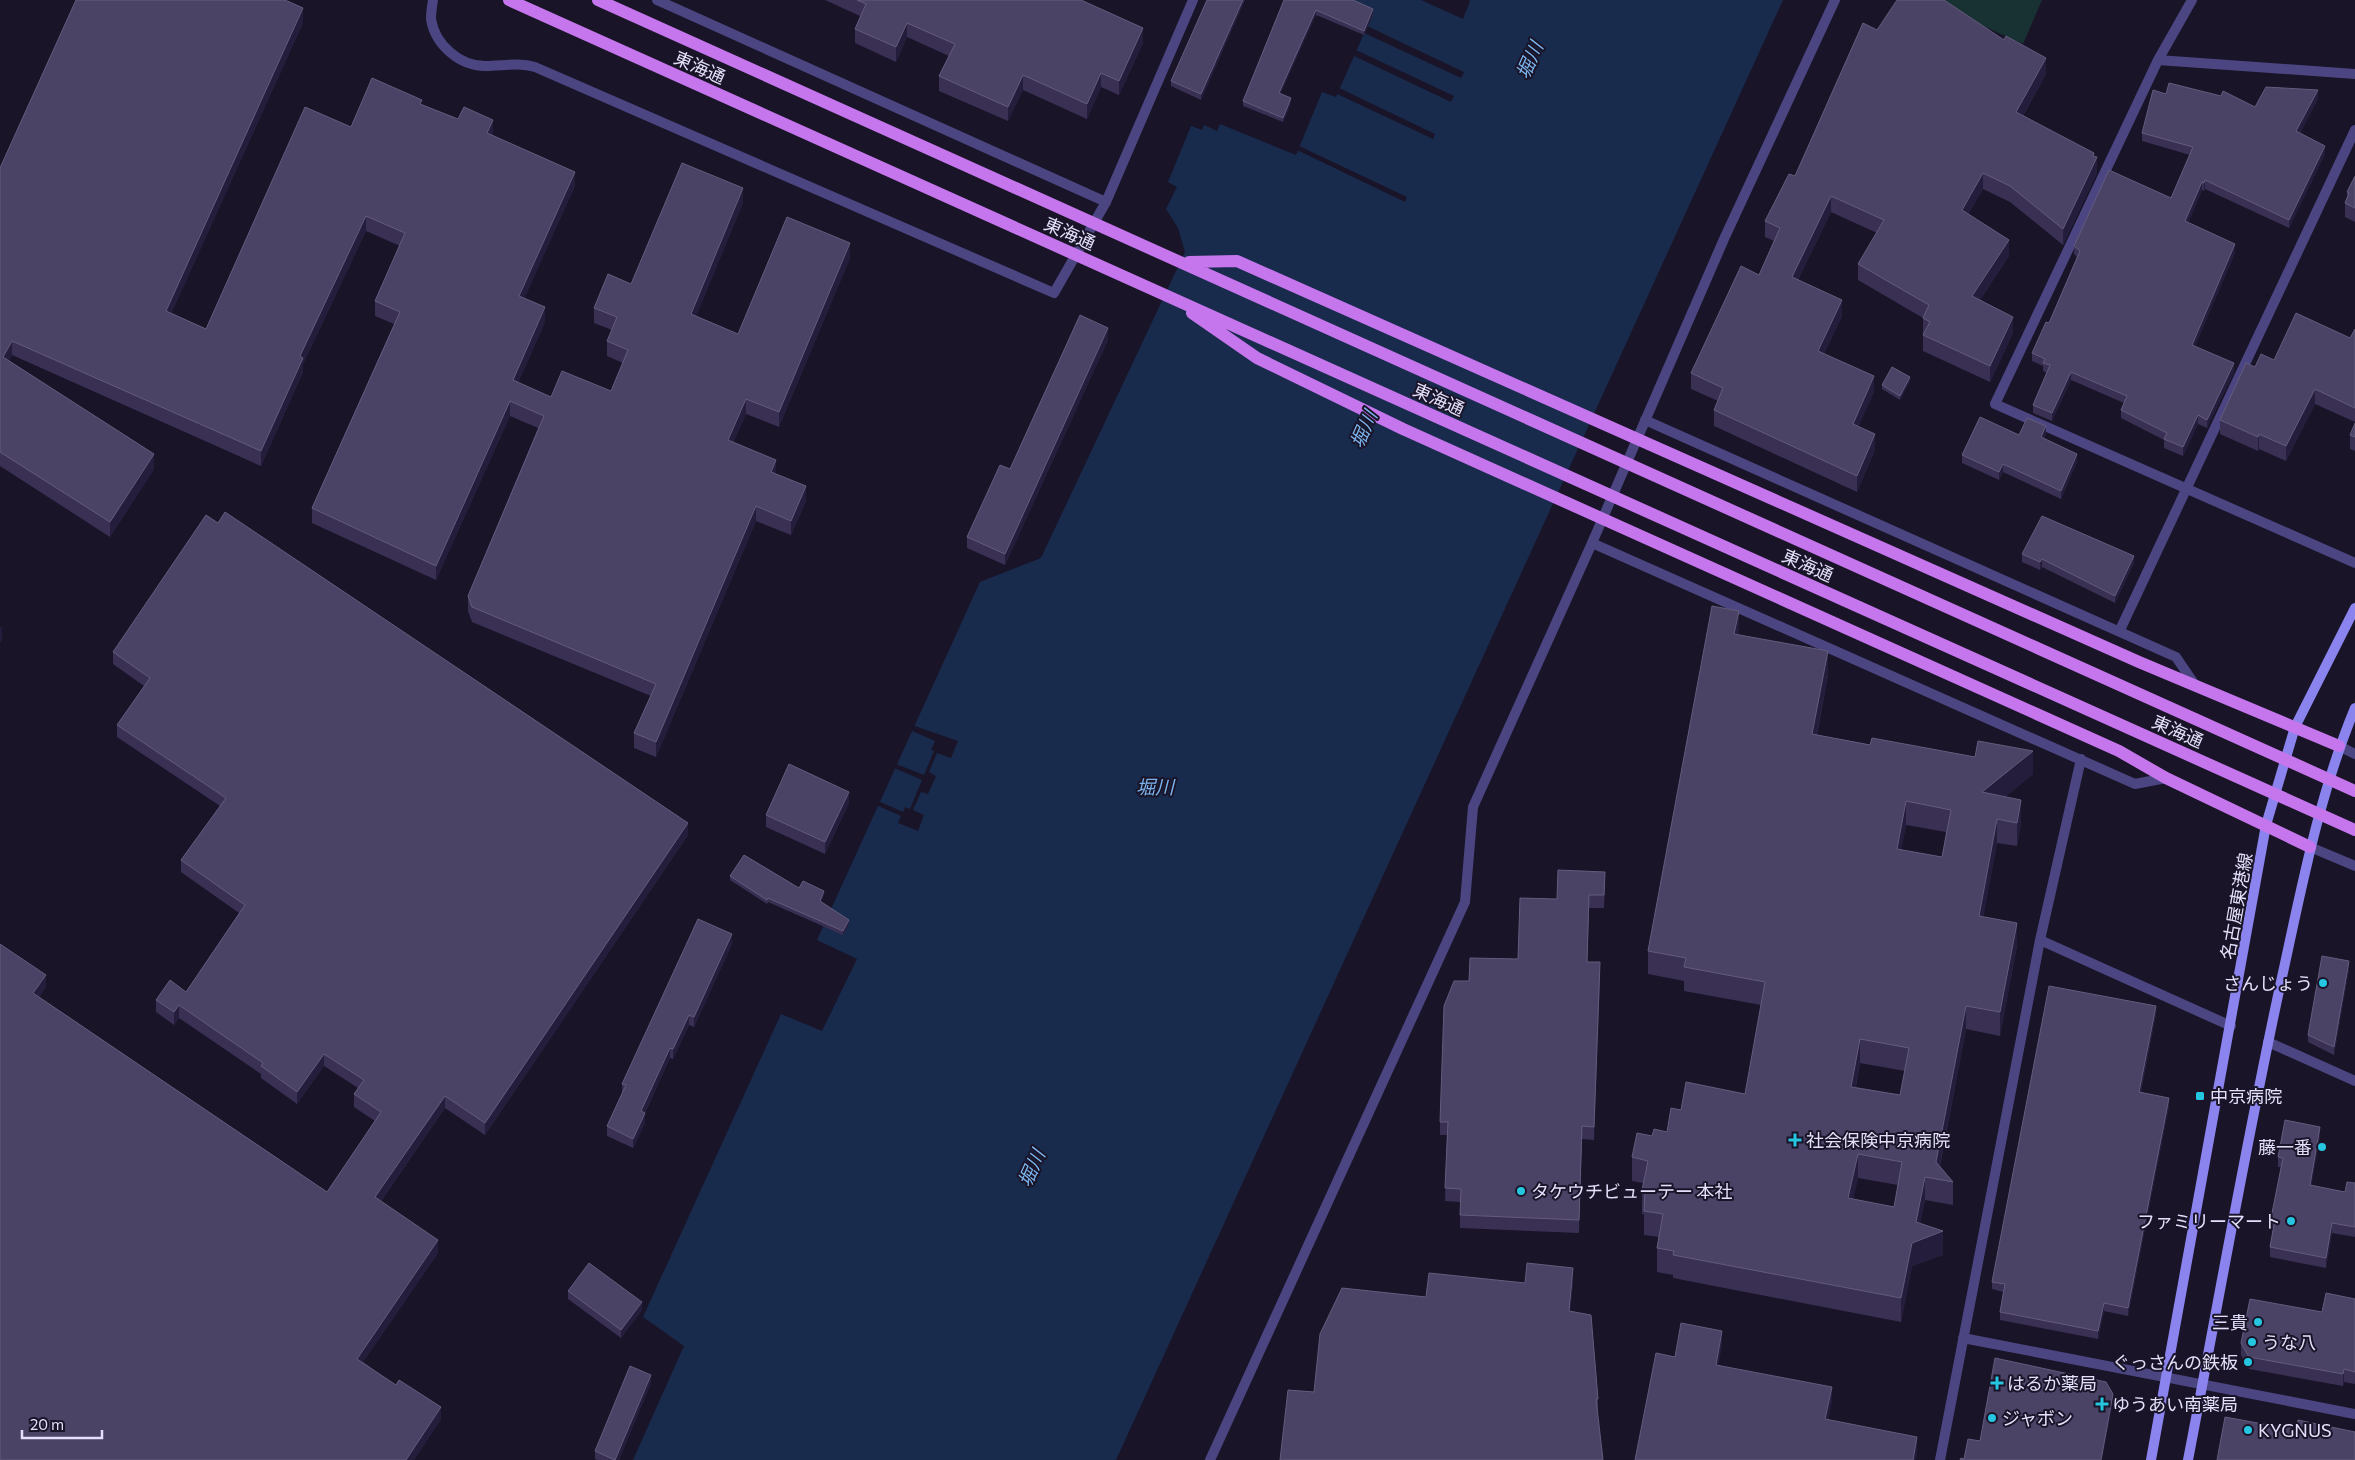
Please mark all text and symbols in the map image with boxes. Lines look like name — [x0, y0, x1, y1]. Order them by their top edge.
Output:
water label: 堀川 — [1511, 36, 1548, 82]
street label: 東海通 — [671, 46, 729, 88]
street label: 東海通 — [1041, 212, 1099, 254]
street label: 東海通 — [1410, 378, 1468, 420]
water label: 堀川 — [1345, 405, 1382, 451]
street label: 東海通 — [1779, 544, 1837, 586]
street label: 東海通 — [2149, 710, 2207, 752]
water label: 堀川 — [1136, 775, 1176, 798]
street label: 名古屋東港線 — [2216, 851, 2256, 961]
place label: さんじょう — [2223, 972, 2313, 994]
marker: さんじょう — [2317, 977, 2329, 989]
place label: 中京病院 — [2210, 1085, 2282, 1107]
marker: 中京病院 — [2194, 1090, 2206, 1102]
place label: 社会保険中京病院 — [1806, 1129, 1950, 1151]
marker: 社会保険中京病院 — [1788, 1133, 1802, 1147]
place label: 藤一番 — [2258, 1136, 2312, 1158]
marker: 藤一番 — [2316, 1141, 2328, 1153]
water label: 堀川 — [1013, 1144, 1050, 1190]
place label: タケウチビューテー 本社 — [1531, 1180, 1732, 1202]
marker: タケウチビューテー 本社 — [1515, 1185, 1527, 1197]
place label: ファミリーマート — [2137, 1210, 2281, 1232]
marker: ファミリーマート — [2285, 1215, 2297, 1227]
place label: 三貴 — [2212, 1311, 2248, 1333]
marker: 三貴 — [2252, 1316, 2264, 1328]
place label: うな八 — [2262, 1331, 2316, 1353]
marker: うな八 — [2246, 1336, 2258, 1348]
place label: ぐっさんの鉄板 — [2112, 1351, 2238, 1373]
marker: ぐっさんの鉄板 — [2242, 1356, 2254, 1368]
place label: はるか薬局 — [2007, 1372, 2097, 1394]
marker: はるか薬局 — [1991, 1377, 2003, 1389]
place label: ゆうあい南薬局 — [2112, 1393, 2238, 1415]
marker: ゆうあい南薬局 — [2096, 1398, 2108, 1410]
place label: ジャボン — [2002, 1407, 2073, 1429]
scale bar — [22, 1408, 102, 1440]
marker: ジャボン — [1986, 1412, 1998, 1424]
text: 20 m — [30, 1415, 64, 1433]
place label: KYGNUS — [2258, 1419, 2332, 1441]
marker: KYGNUS — [2242, 1424, 2254, 1436]

